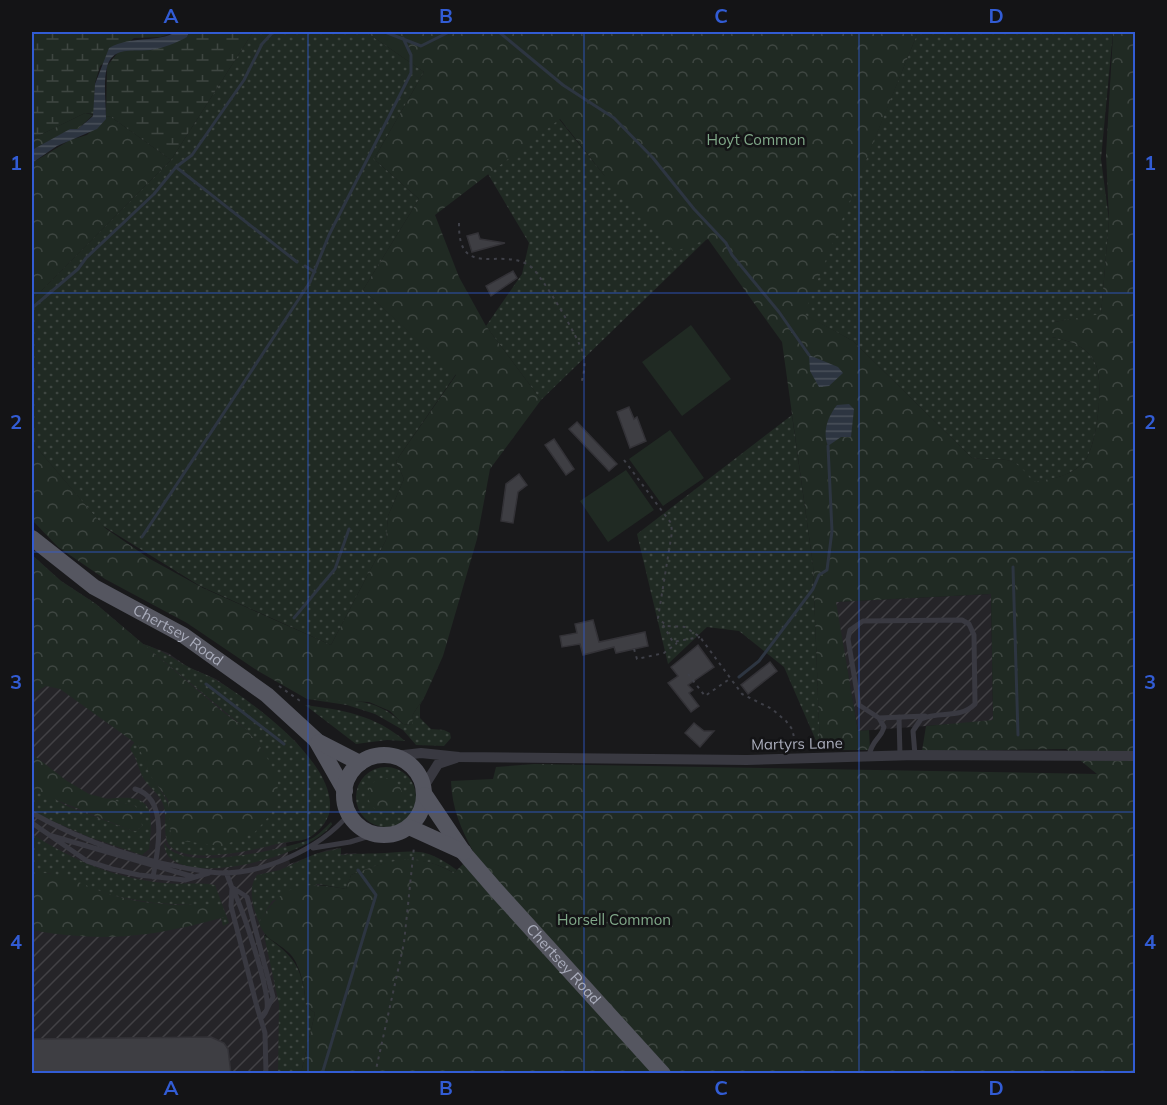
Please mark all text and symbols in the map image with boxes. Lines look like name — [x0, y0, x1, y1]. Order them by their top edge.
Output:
text: A — [164, 3, 179, 28]
text: B — [439, 3, 453, 28]
text: C — [714, 3, 728, 28]
text: D — [988, 3, 1004, 28]
park label: Hoyt Common — [706, 130, 806, 149]
text: 1 — [10, 150, 22, 175]
text: 1 — [1144, 150, 1156, 175]
text: 2 — [10, 409, 22, 434]
text: 2 — [1144, 409, 1156, 434]
street label: Chertsey Road — [130, 600, 227, 670]
text: 3 — [10, 669, 22, 694]
text: 3 — [1144, 669, 1156, 694]
street label: Martyrs Lane — [751, 733, 843, 754]
park label: Horsell Common — [557, 910, 671, 929]
street label: Chertsey Road — [522, 919, 605, 1008]
text: 4 — [10, 929, 22, 954]
text: 4 — [1144, 929, 1156, 954]
text: A — [164, 1075, 179, 1100]
text: B — [439, 1075, 453, 1100]
text: C — [714, 1075, 728, 1100]
text: D — [988, 1075, 1004, 1100]

